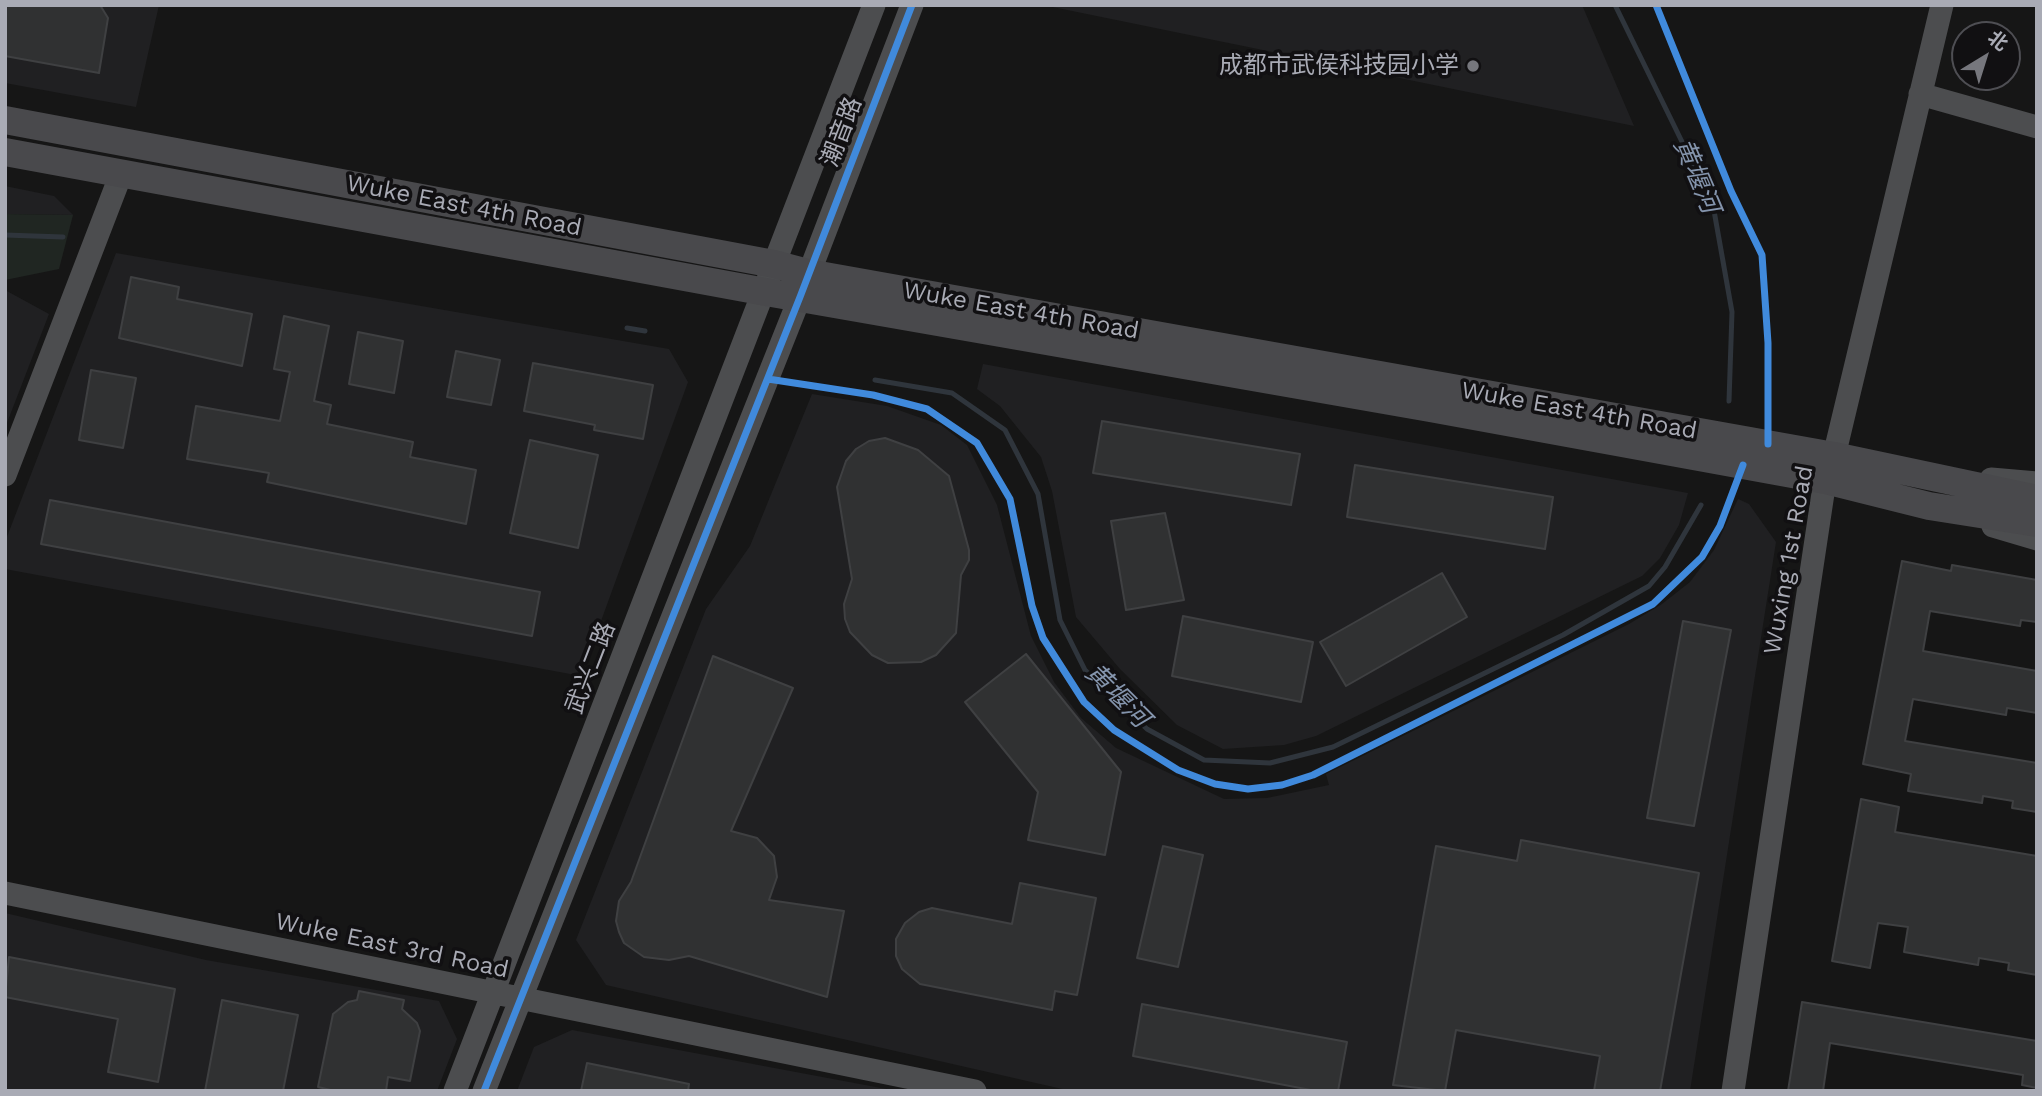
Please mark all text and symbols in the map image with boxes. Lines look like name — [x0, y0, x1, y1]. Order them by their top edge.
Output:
north arrow — [1951, 21, 2021, 91]
text: 北 — [1983, 26, 2013, 56]
place label: 成都市武侯科技园小学 — [1219, 52, 1459, 80]
marker: 成都市武侯科技园小学 — [1465, 58, 1481, 74]
street label: 潮音路 — [816, 93, 868, 171]
water label: 黄堰河 — [1666, 134, 1726, 218]
street label: Wuke East 4th Road — [344, 169, 584, 243]
street label: Wuke East 4th Road — [901, 276, 1141, 346]
street label: Wuke East 4th Road — [1459, 376, 1699, 446]
street label: Wuxing 1st Road — [1758, 463, 1820, 657]
street label: 武兴二路 — [560, 618, 622, 718]
water label: 黄堰河 — [1078, 657, 1156, 735]
street label: Wuke East 3rd Road — [273, 907, 511, 985]

